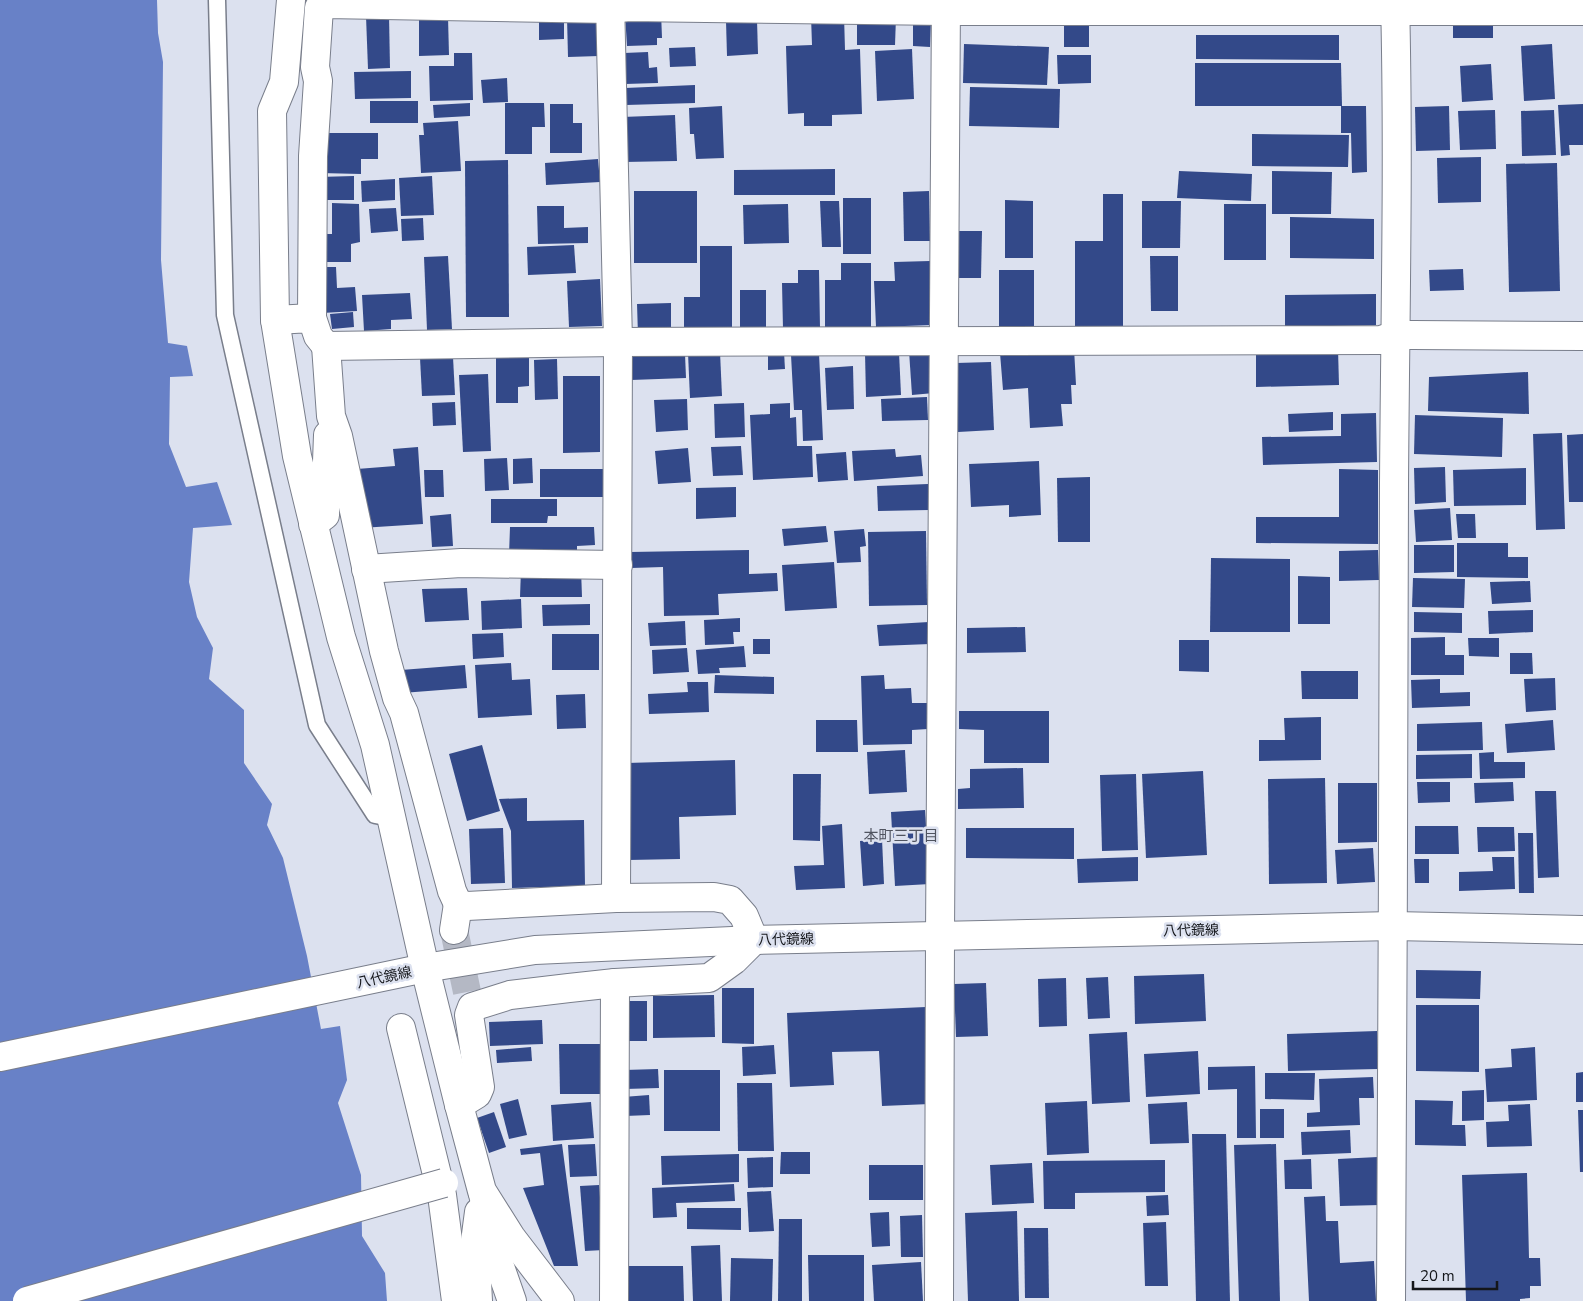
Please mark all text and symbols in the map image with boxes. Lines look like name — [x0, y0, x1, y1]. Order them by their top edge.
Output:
district label: 本町三丁目 — [863, 826, 939, 846]
street label: 八代鏡線 — [1163, 921, 1219, 940]
street label: 八代鏡線 — [758, 930, 814, 949]
street label: 八代鏡線 — [355, 962, 413, 993]
scale bar — [1413, 1258, 1497, 1290]
text: 20 m — [1420, 1266, 1455, 1286]

